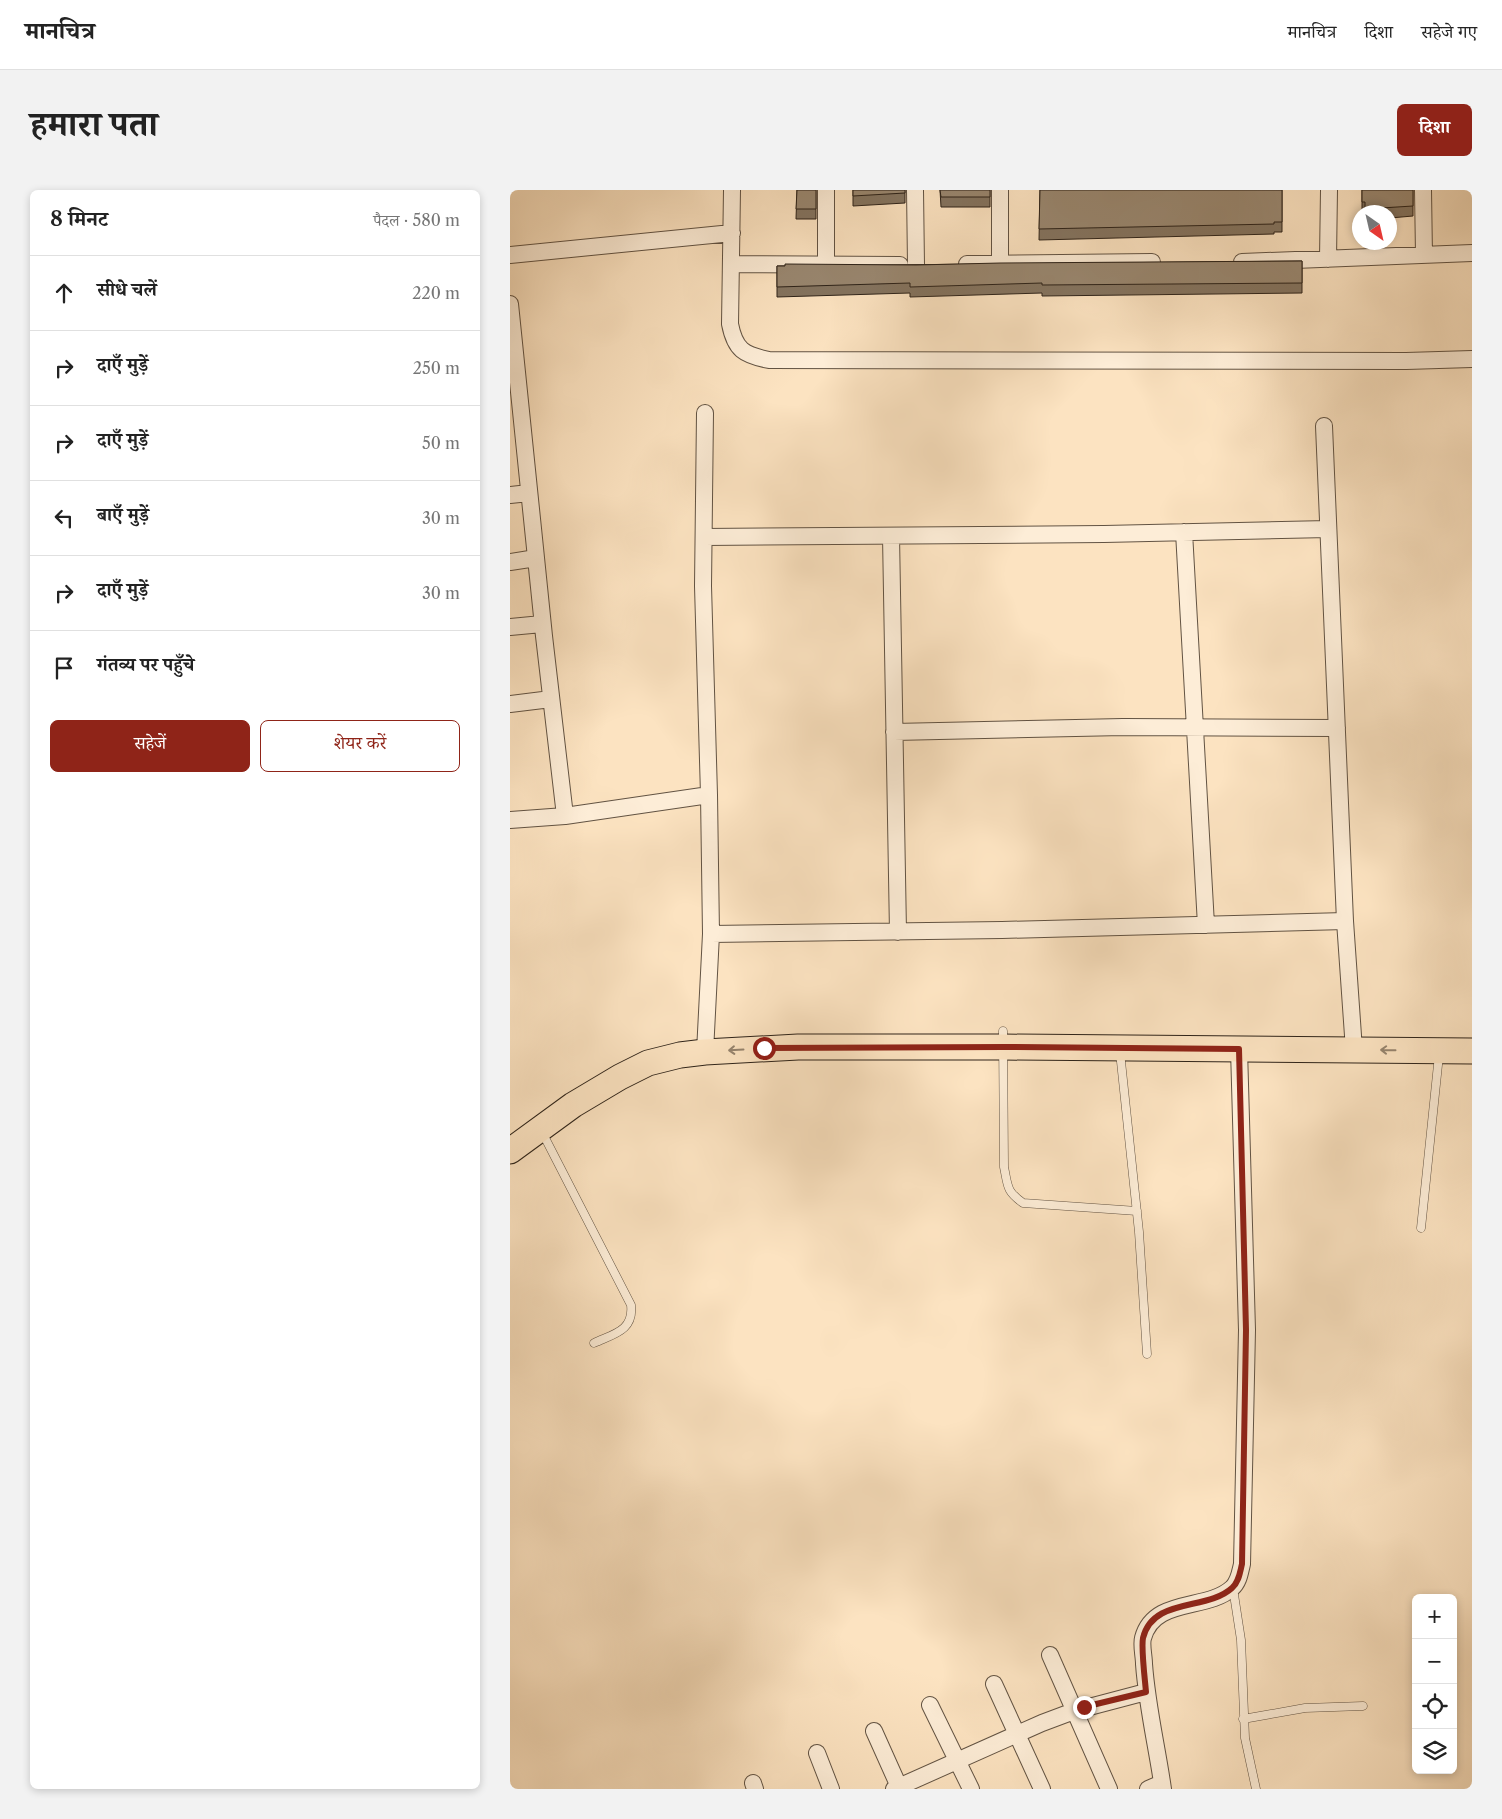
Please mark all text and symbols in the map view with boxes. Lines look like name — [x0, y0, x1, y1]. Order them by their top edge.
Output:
text: मानचित्र — [25, 16, 95, 45]
text: मानचित्र — [1288, 21, 1336, 43]
text: दिशा — [1364, 21, 1393, 43]
text: सहेजे गए — [1421, 21, 1477, 43]
text: हमारा पता — [30, 102, 158, 145]
button: दिशा — [1397, 104, 1472, 156]
north arrow — [1352, 205, 1397, 250]
text: 8 मिनट — [50, 206, 108, 231]
text: पैदल · 580 m — [373, 210, 460, 230]
text: सीधे चलें — [97, 278, 157, 301]
icon: ahead — [50, 279, 78, 307]
text: 220 m — [412, 283, 460, 303]
text: दाएँ मुड़ें — [97, 353, 148, 376]
icon: right — [50, 354, 78, 382]
text: 250 m — [413, 358, 460, 378]
text: दाएँ मुड़ें — [97, 428, 148, 451]
icon: right — [50, 429, 78, 457]
text: 50 m — [422, 433, 460, 453]
text: बाएँ मुड़ें — [97, 503, 149, 526]
icon: left — [50, 504, 78, 532]
text: 30 m — [422, 508, 460, 528]
text: दाएँ मुड़ें — [97, 578, 148, 601]
icon: right — [50, 579, 78, 607]
text: 30 m — [422, 583, 460, 603]
text: गंतव्य पर पहुँचे — [97, 653, 194, 676]
icon: arrive — [50, 654, 78, 682]
button: सहेजें — [50, 720, 250, 772]
button: शेयर करें — [260, 720, 460, 772]
route start — [753, 1037, 776, 1060]
one-way arrow — [728, 1045, 744, 1054]
one-way arrow — [1381, 1045, 1397, 1055]
map controls — [1412, 1594, 1457, 1774]
button: + — [1412, 1594, 1457, 1639]
button: − — [1412, 1639, 1457, 1684]
button: locate — [1412, 1684, 1457, 1729]
route end — [1073, 1696, 1096, 1719]
button: layers — [1412, 1729, 1457, 1774]

